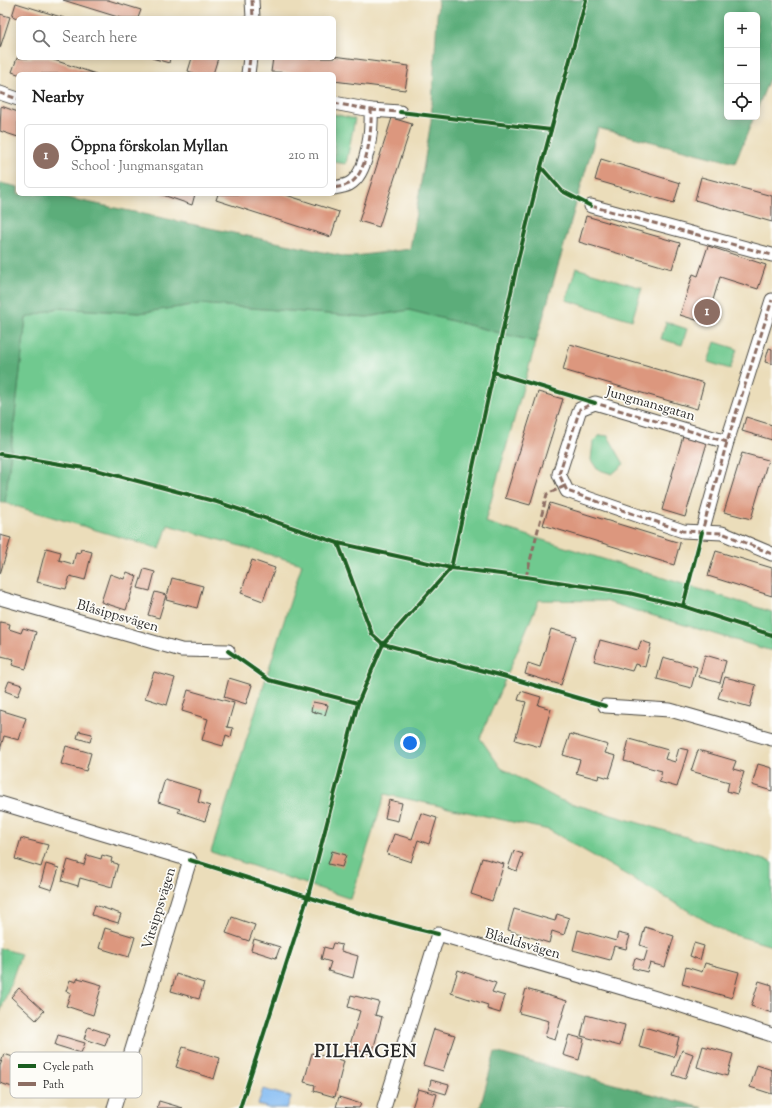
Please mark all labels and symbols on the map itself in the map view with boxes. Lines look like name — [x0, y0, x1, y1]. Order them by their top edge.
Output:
pin: 1 — [694, 297, 720, 327]
street label: Jungmansgatan — [603, 382, 697, 427]
street label: Blåsippsvägen — [74, 596, 161, 638]
your location — [400, 733, 420, 753]
street label: Vitsippsvägen — [138, 865, 182, 952]
street label: Blåeldsvägen — [482, 925, 563, 965]
district label: PILHAGEN — [315, 1040, 417, 1066]
legend — [10, 1052, 142, 1098]
text: Cycle path — [43, 1059, 94, 1075]
text: Path — [43, 1077, 65, 1093]

